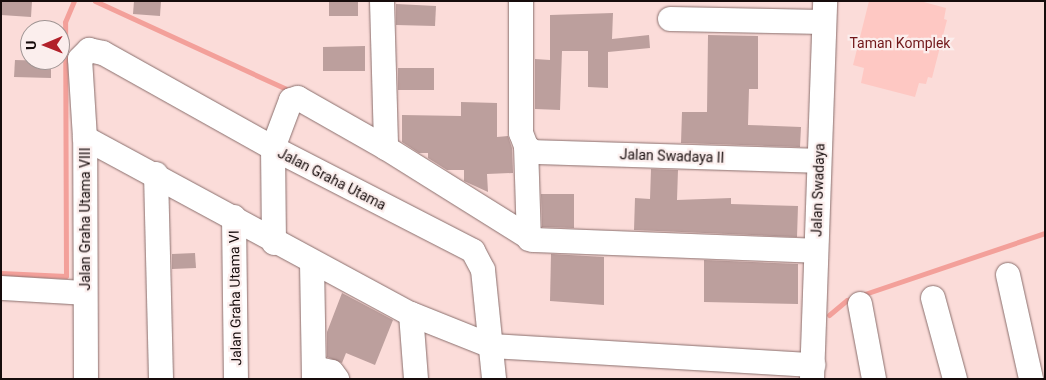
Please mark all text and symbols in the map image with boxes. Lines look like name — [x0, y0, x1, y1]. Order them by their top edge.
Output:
north arrow — [20, 20, 70, 70]
park label: Taman Komplek — [850, 35, 950, 51]
text: U — [23, 40, 39, 50]
street label: Jalan Swadaya — [808, 143, 828, 237]
street label: Jalan Graha Utama — [275, 144, 389, 214]
street label: Jalan Swadaya II — [619, 146, 725, 166]
street label: Jalan Graha Utama VIII — [77, 148, 93, 290]
street label: Jalan Graha Utama VI — [225, 230, 245, 366]

